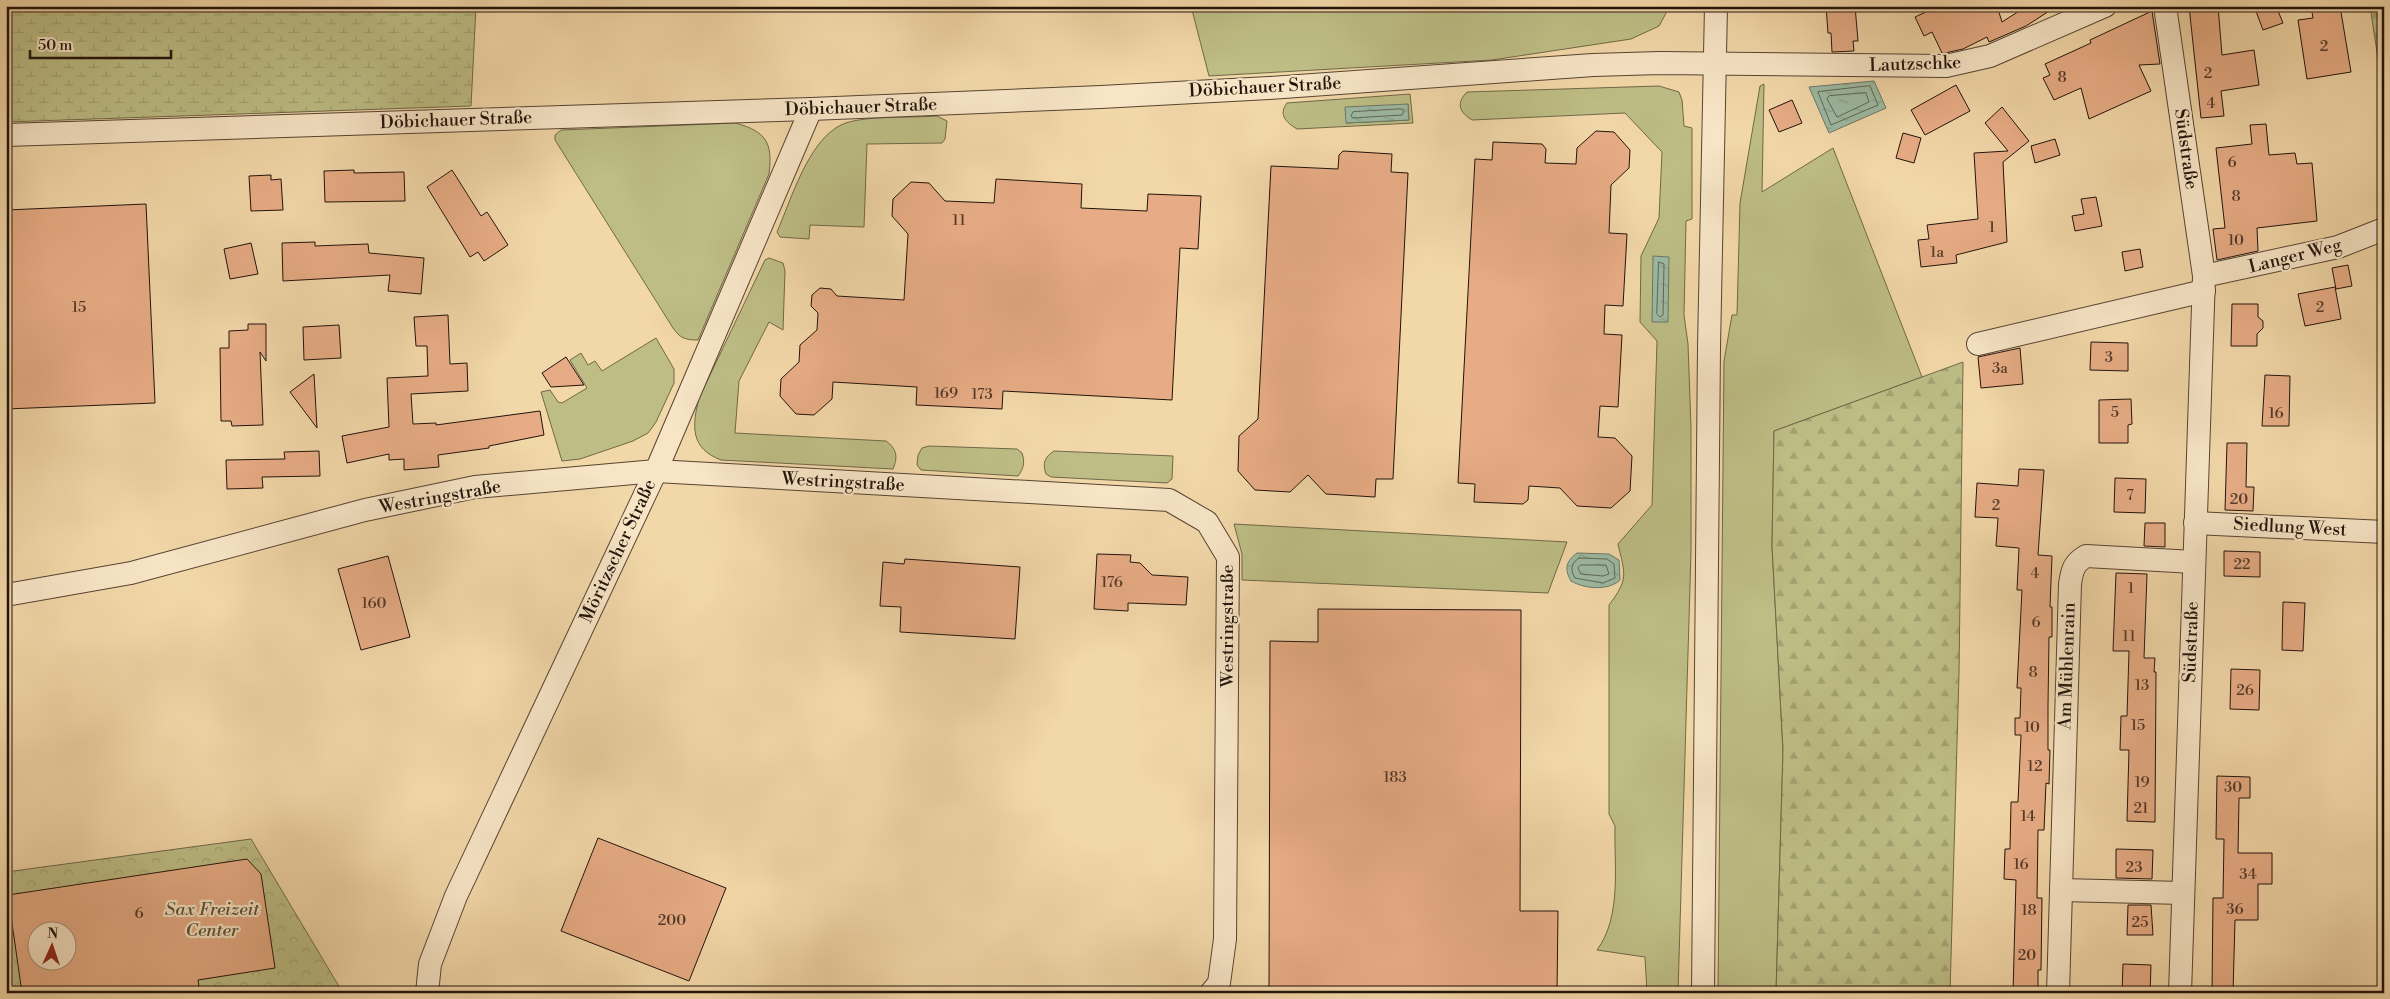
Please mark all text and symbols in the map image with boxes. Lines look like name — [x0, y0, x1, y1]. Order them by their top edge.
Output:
scale bar — [30, 28, 171, 60]
text: 50 m — [38, 36, 72, 55]
house number: 2 — [2320, 37, 2328, 56]
street label: Lautzschke — [1869, 51, 1961, 77]
house number: 2 — [2204, 64, 2212, 83]
house number: 8 — [2057, 68, 2067, 87]
street label: Döbichauer Straße — [1188, 72, 1342, 102]
street label: Döbichauer Straße — [784, 93, 938, 121]
house number: 4 — [2207, 94, 2216, 113]
street label: Döbichauer Straße — [379, 106, 533, 134]
street label: Südstraße — [2169, 107, 2203, 191]
house number: 6 — [2227, 153, 2237, 172]
house number: 8 — [2231, 187, 2241, 206]
house number: 11 — [952, 211, 966, 230]
house number: 1 — [1989, 218, 1996, 237]
house number: 10 — [2228, 231, 2244, 250]
street label: Langer Weg — [2246, 233, 2345, 279]
house number: 1a — [1930, 243, 1944, 262]
house number: 15 — [72, 298, 86, 317]
house number: 2 — [2316, 298, 2324, 317]
house number: 3 — [2105, 348, 2113, 367]
house number: 3a — [1992, 359, 2008, 378]
house number: 169 — [934, 384, 958, 403]
house number: 173 — [971, 385, 993, 404]
house number: 5 — [2111, 403, 2119, 422]
house number: 16 — [2268, 404, 2284, 423]
street label: Westringstraße — [780, 467, 905, 497]
street label: Westringstraße — [376, 475, 503, 519]
street label: Möritzscher Straße — [575, 476, 661, 626]
house number: 7 — [2126, 486, 2134, 505]
house number: 20 — [2230, 490, 2248, 509]
house number: 2 — [1992, 496, 2000, 515]
street label: Siedlung West — [2233, 513, 2348, 541]
house number: 22 — [2233, 555, 2251, 574]
street label: Westringstraße — [1216, 564, 1239, 689]
house number: 4 — [2031, 564, 2040, 583]
house number: 176 — [1101, 573, 1123, 592]
house number: 1 — [2128, 579, 2135, 598]
house number: 160 — [362, 594, 387, 613]
street label: Südstraße — [2178, 601, 2204, 683]
street label: Am Mühlenrain — [2053, 602, 2081, 731]
house number: 6 — [2031, 613, 2041, 632]
house number: 11 — [2122, 627, 2136, 646]
house number: 8 — [2028, 663, 2038, 682]
house number: 13 — [2135, 676, 2149, 695]
house number: 26 — [2236, 681, 2254, 700]
house number: 15 — [2131, 716, 2145, 735]
house number: 10 — [2024, 718, 2040, 737]
house number: 12 — [2027, 757, 2043, 776]
house number: 183 — [1383, 768, 1407, 787]
house number: 19 — [2134, 773, 2150, 792]
house number: 30 — [2224, 778, 2242, 797]
house number: 21 — [2133, 799, 2149, 818]
house number: 14 — [2021, 807, 2035, 826]
house number: 16 — [2013, 855, 2029, 874]
house number: 23 — [2126, 858, 2142, 877]
house number: 34 — [2239, 865, 2257, 884]
park label: Sax Freizeit Center — [165, 898, 260, 942]
house number: 36 — [2226, 900, 2244, 919]
house number: 18 — [2021, 901, 2037, 920]
house number: 6 — [134, 904, 144, 923]
house number: 200 — [658, 911, 686, 930]
house number: 25 — [2132, 913, 2148, 932]
north arrow — [28, 922, 78, 972]
text: N — [47, 925, 59, 943]
house number: 20 — [2018, 946, 2036, 965]

